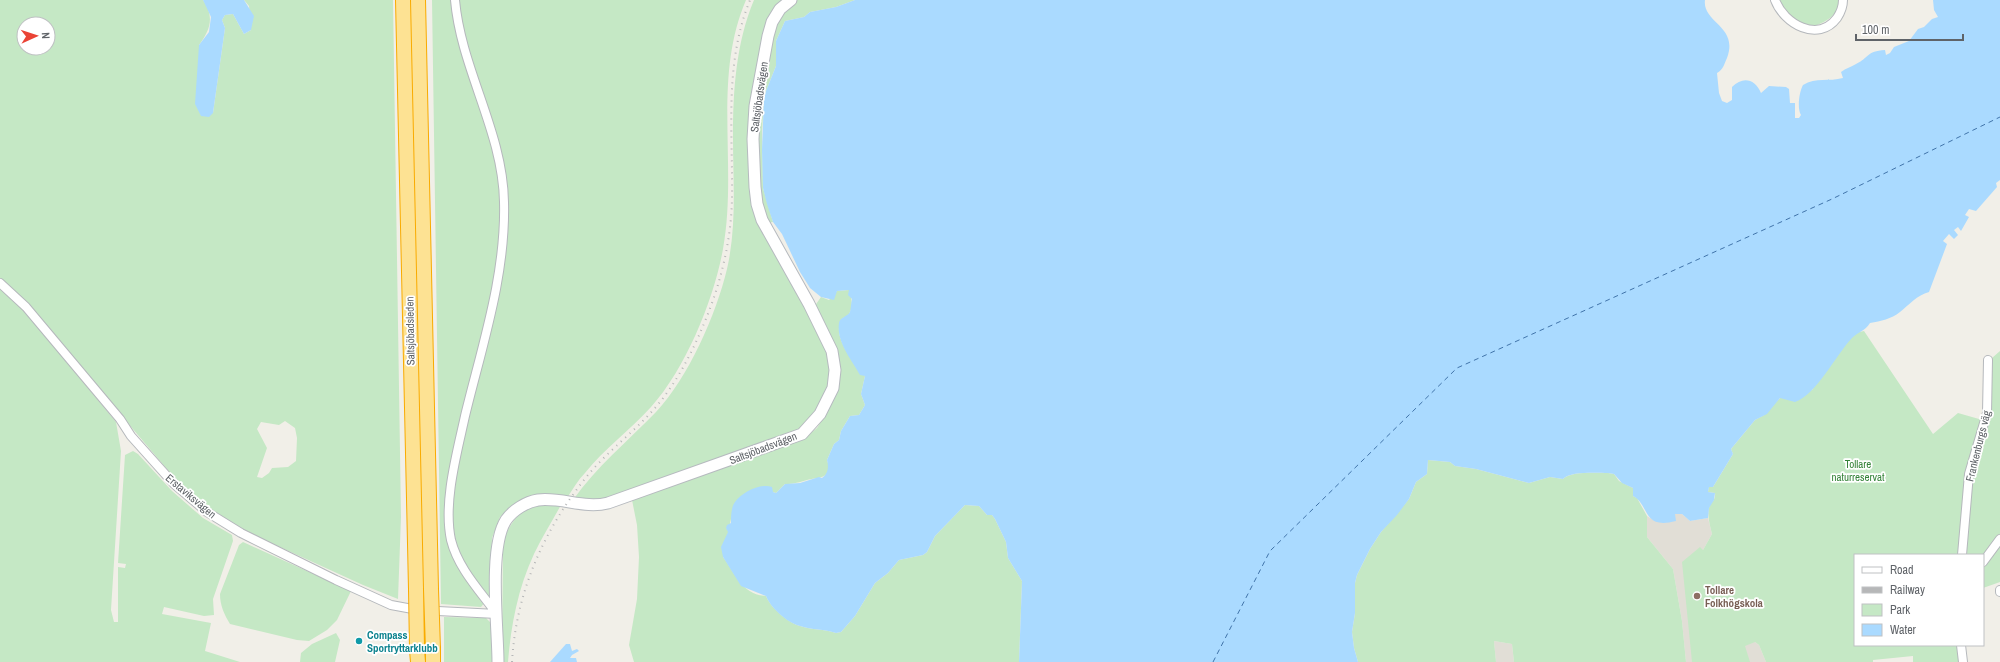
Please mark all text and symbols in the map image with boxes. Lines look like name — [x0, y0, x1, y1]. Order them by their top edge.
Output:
north arrow — [16, 16, 56, 56]
scale bar — [1856, 16, 1963, 42]
text: 100 m — [1862, 22, 1889, 38]
text: N — [39, 32, 53, 39]
street label: Saltsjöbadsvägen — [747, 61, 771, 133]
street label: Saltsjöbadsleden — [402, 297, 418, 365]
street label: Frankenburgs väg — [1962, 409, 1994, 483]
street label: Saltsjöbadsvägen — [727, 429, 799, 467]
park label: Tollare naturreservat — [1831, 457, 1885, 484]
street label: Erstaviksvägen — [163, 471, 219, 521]
legend — [1854, 554, 1984, 646]
text: Road — [1890, 562, 1914, 578]
text: Railway — [1890, 582, 1925, 598]
place label: Tollare Folkhögskola — [1705, 583, 1763, 610]
marker: Tollare Folkhögskola — [1692, 591, 1702, 601]
text: Park — [1890, 602, 1910, 618]
text: Water — [1890, 622, 1917, 638]
place label: Compass Sportryttarklubb — [367, 628, 438, 655]
marker: Compass Sportryttarklubb — [354, 636, 364, 646]

